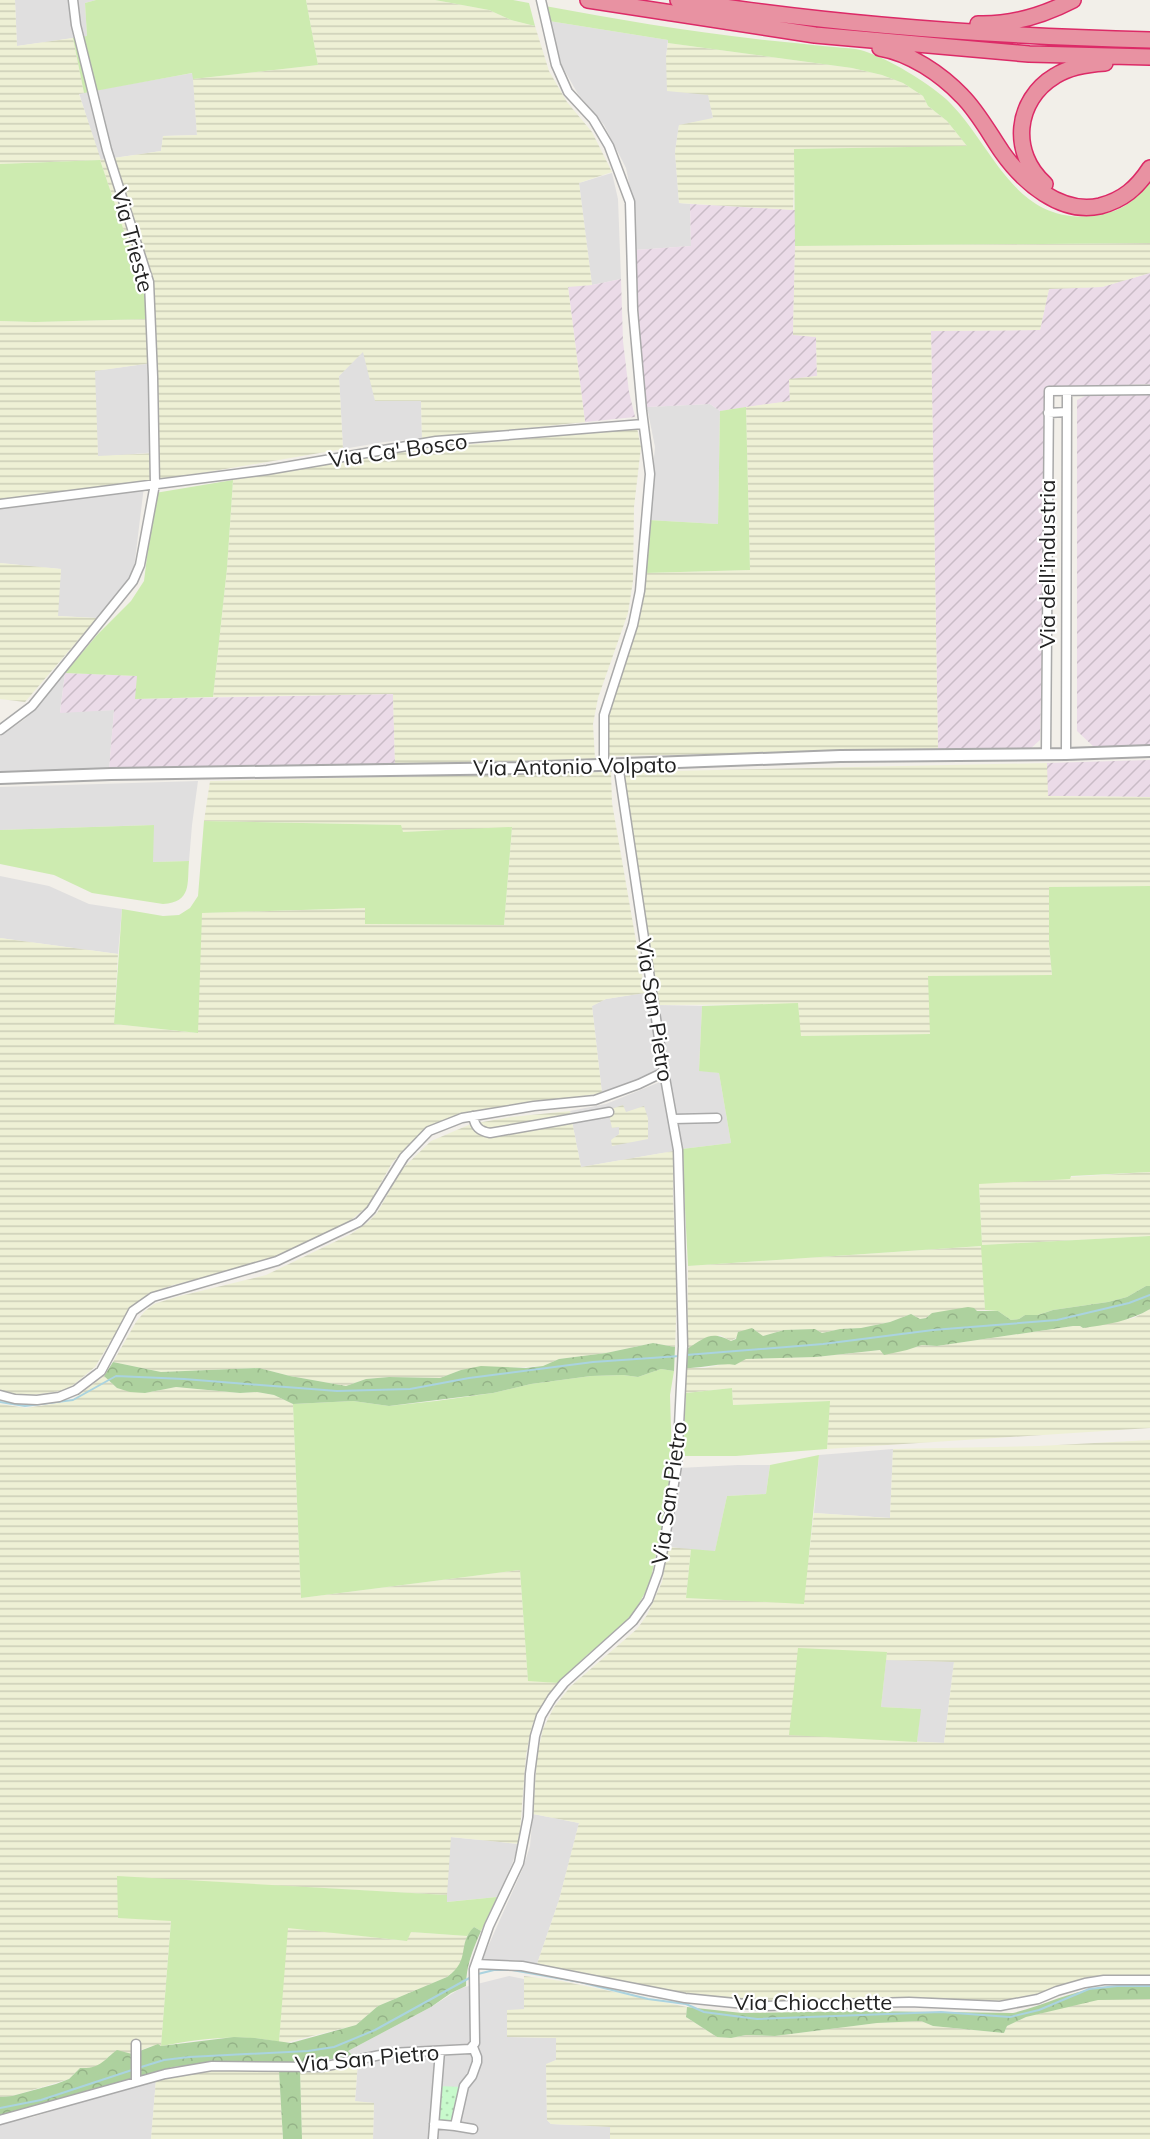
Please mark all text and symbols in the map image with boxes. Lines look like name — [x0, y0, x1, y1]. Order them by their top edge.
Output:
street label: Via Trieste — [106, 185, 160, 295]
street label: Via Ca' Bosco — [327, 426, 469, 474]
street label: Via dell'industria — [1033, 480, 1061, 648]
street label: Via Antonio Volpato — [473, 750, 677, 782]
street label: Via San Pietro — [630, 936, 680, 1084]
street label: Via San Pietro — [645, 1419, 693, 1567]
street label: Via Chiocchette — [734, 1988, 892, 2016]
street label: Via San Pietro — [294, 2038, 440, 2078]

